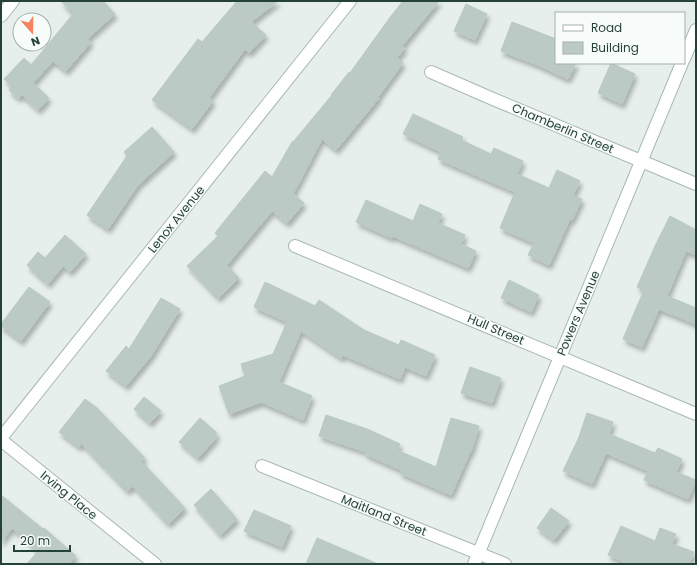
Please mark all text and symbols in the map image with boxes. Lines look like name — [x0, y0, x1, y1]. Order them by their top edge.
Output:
north arrow — [12, 12, 52, 52]
legend — [555, 12, 685, 64]
text: Road — [591, 19, 622, 36]
text: N — [29, 32, 42, 50]
text: Building — [591, 39, 639, 56]
street label: Chamberlin Street — [509, 99, 617, 157]
street label: Lenox Avenue — [144, 182, 208, 256]
street label: Powers Avenue — [552, 268, 604, 358]
street label: Hull Street — [465, 309, 527, 349]
street label: Irving Place — [37, 467, 101, 523]
street label: Maitland Street — [339, 490, 429, 540]
scale bar — [14, 527, 70, 553]
text: 20 m — [20, 532, 50, 549]

